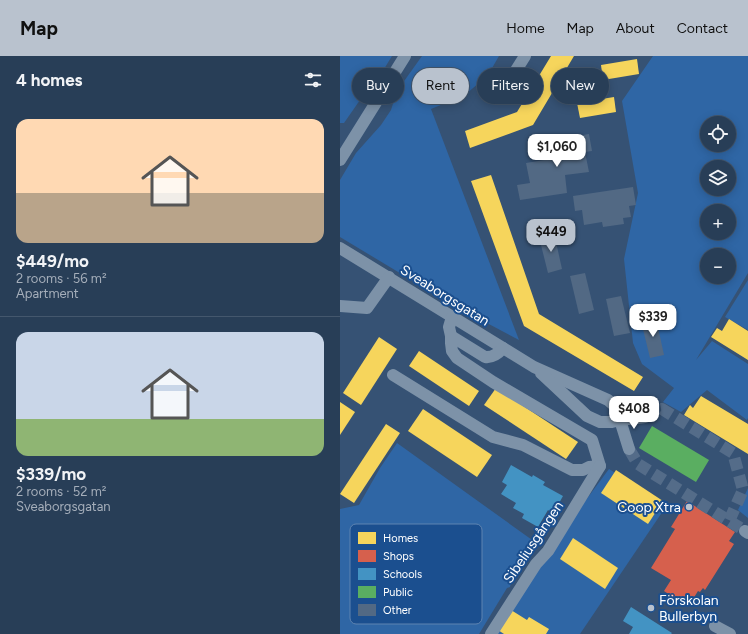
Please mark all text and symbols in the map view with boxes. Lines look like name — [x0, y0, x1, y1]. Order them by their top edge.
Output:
text: Map — [20, 17, 58, 40]
text: Home — [506, 20, 545, 37]
text: Map — [567, 20, 594, 37]
text: About — [616, 20, 655, 37]
text: Contact — [677, 20, 728, 37]
chip: Buy — [352, 68, 404, 104]
chip: Rent — [412, 68, 469, 104]
chip: Filters — [477, 68, 543, 104]
chip: New — [551, 68, 609, 104]
icon: filters — [302, 69, 324, 91]
text: 4 homes — [16, 70, 83, 90]
map controls — [700, 116, 736, 284]
button: locate — [700, 116, 736, 152]
pin: $1,060 — [524, 134, 590, 168]
text: $1,060 — [537, 139, 577, 154]
icon: home — [134, 145, 206, 217]
button: layers — [700, 160, 736, 196]
button: + — [700, 204, 736, 240]
pin: $449 — [527, 219, 575, 253]
text: $449 — [535, 224, 567, 239]
button: − — [700, 248, 736, 284]
text: $449/mo — [16, 251, 89, 271]
street label: Sveaborgsgatan — [397, 261, 493, 330]
text: 2 rooms · 56 m² — [16, 271, 107, 286]
text: Apartment — [16, 286, 79, 301]
pin: $339 — [629, 304, 677, 338]
text: $339 — [638, 309, 668, 324]
icon: home — [134, 358, 206, 430]
pin: $408 — [610, 396, 658, 430]
text: $408 — [618, 401, 650, 416]
text: $339/mo — [16, 464, 86, 484]
text: 2 rooms · 52 m² — [16, 484, 107, 499]
street label: Sibeliusgången — [500, 498, 567, 586]
text: Sveaborgsgatan — [16, 499, 111, 514]
place label: Coop Xtra — [617, 499, 681, 516]
marker: Coop Xtra — [684, 502, 694, 512]
legend — [350, 524, 482, 624]
text: Homes — [383, 532, 418, 545]
text: Shops — [383, 550, 414, 563]
text: Schools — [383, 568, 422, 581]
text: Public — [383, 586, 413, 599]
place label: Förskolan Bullerbyn — [659, 592, 719, 625]
marker: Förskolan Bullerbyn — [646, 603, 656, 613]
text: Other — [383, 604, 412, 617]

